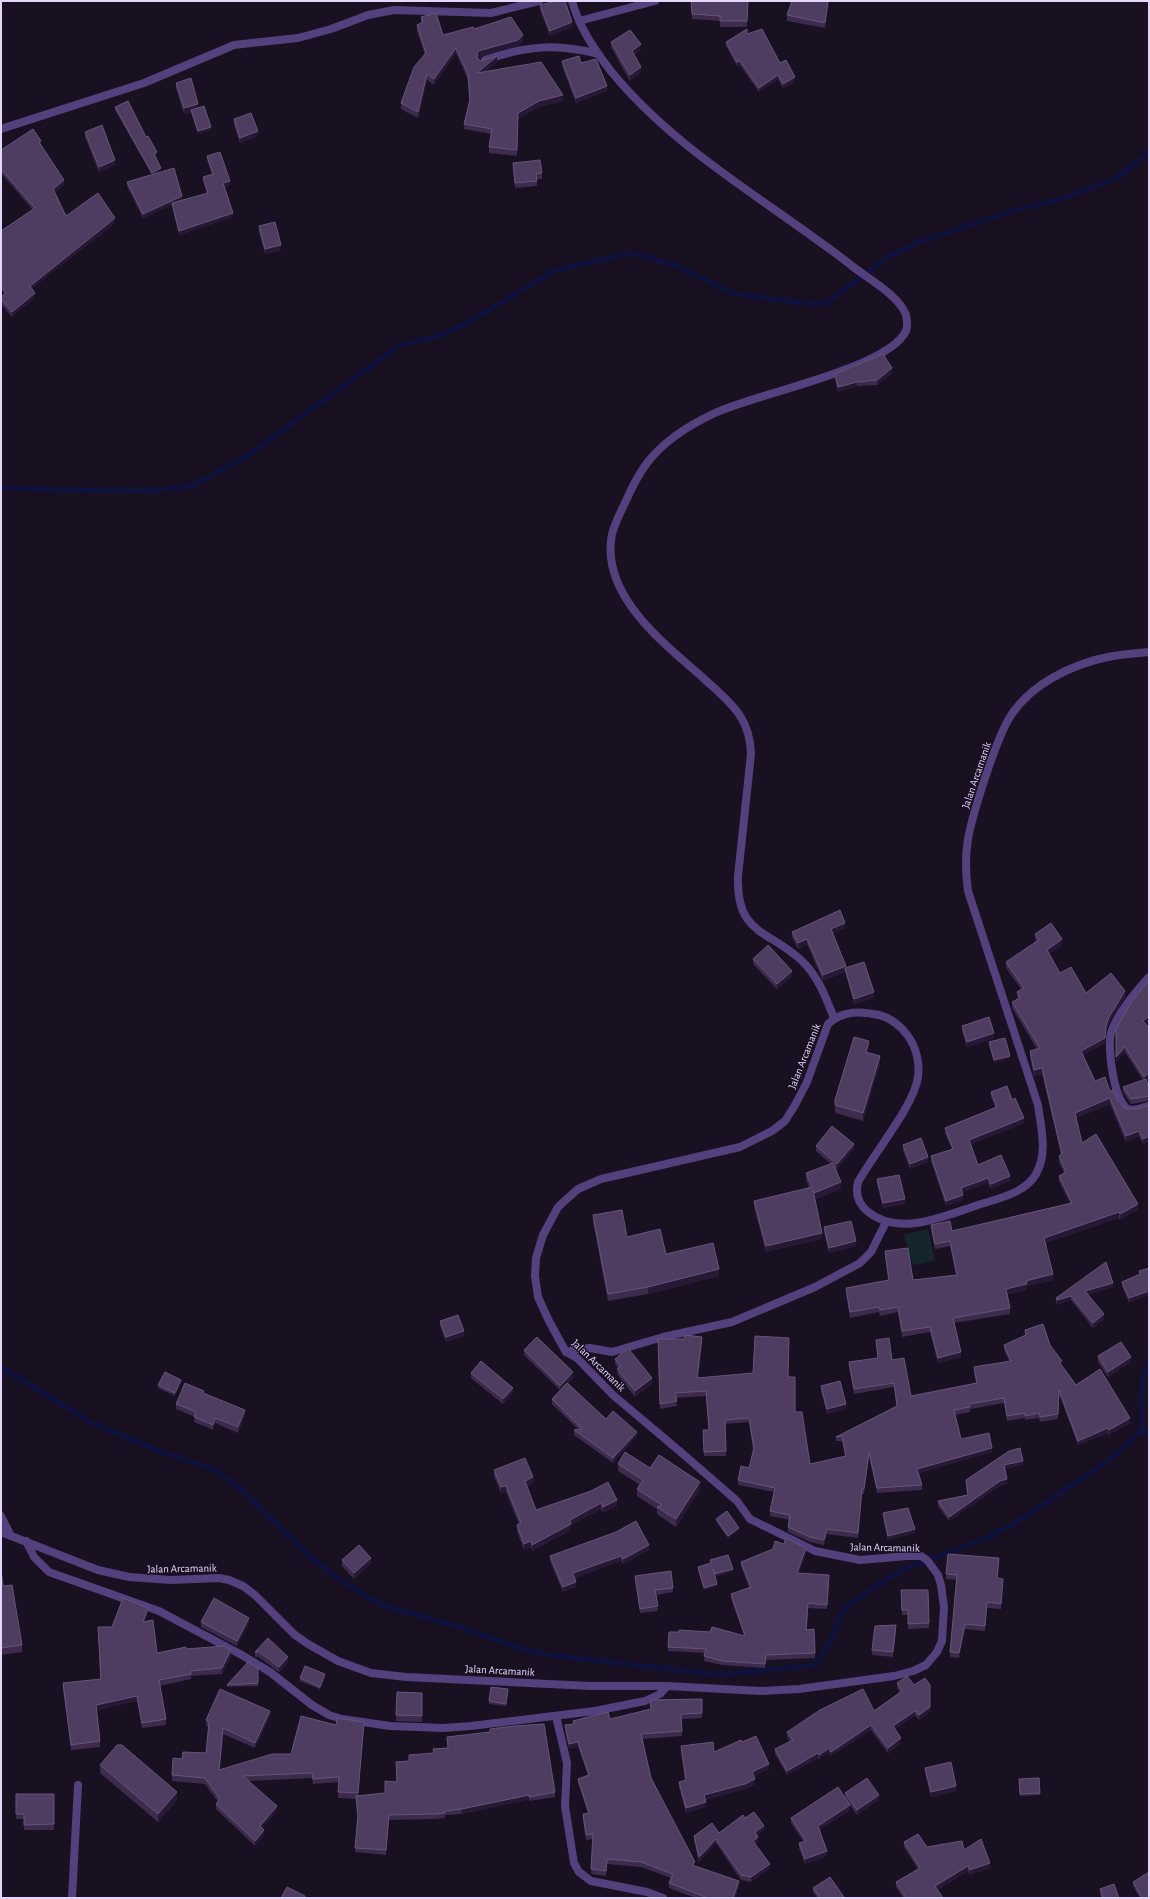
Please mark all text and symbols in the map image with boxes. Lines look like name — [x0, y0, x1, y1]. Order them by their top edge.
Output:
street label: Jalan Arcamanik — [960, 741, 993, 810]
street label: Jalan Arcamanik — [786, 1022, 823, 1090]
street label: Jalan Arcamanik — [570, 1337, 627, 1393]
street label: Jalan Arcamanik — [850, 1541, 920, 1554]
street label: Jalan Arcamanik — [147, 1562, 217, 1575]
street label: Jalan Arcamanik — [465, 1663, 535, 1678]

